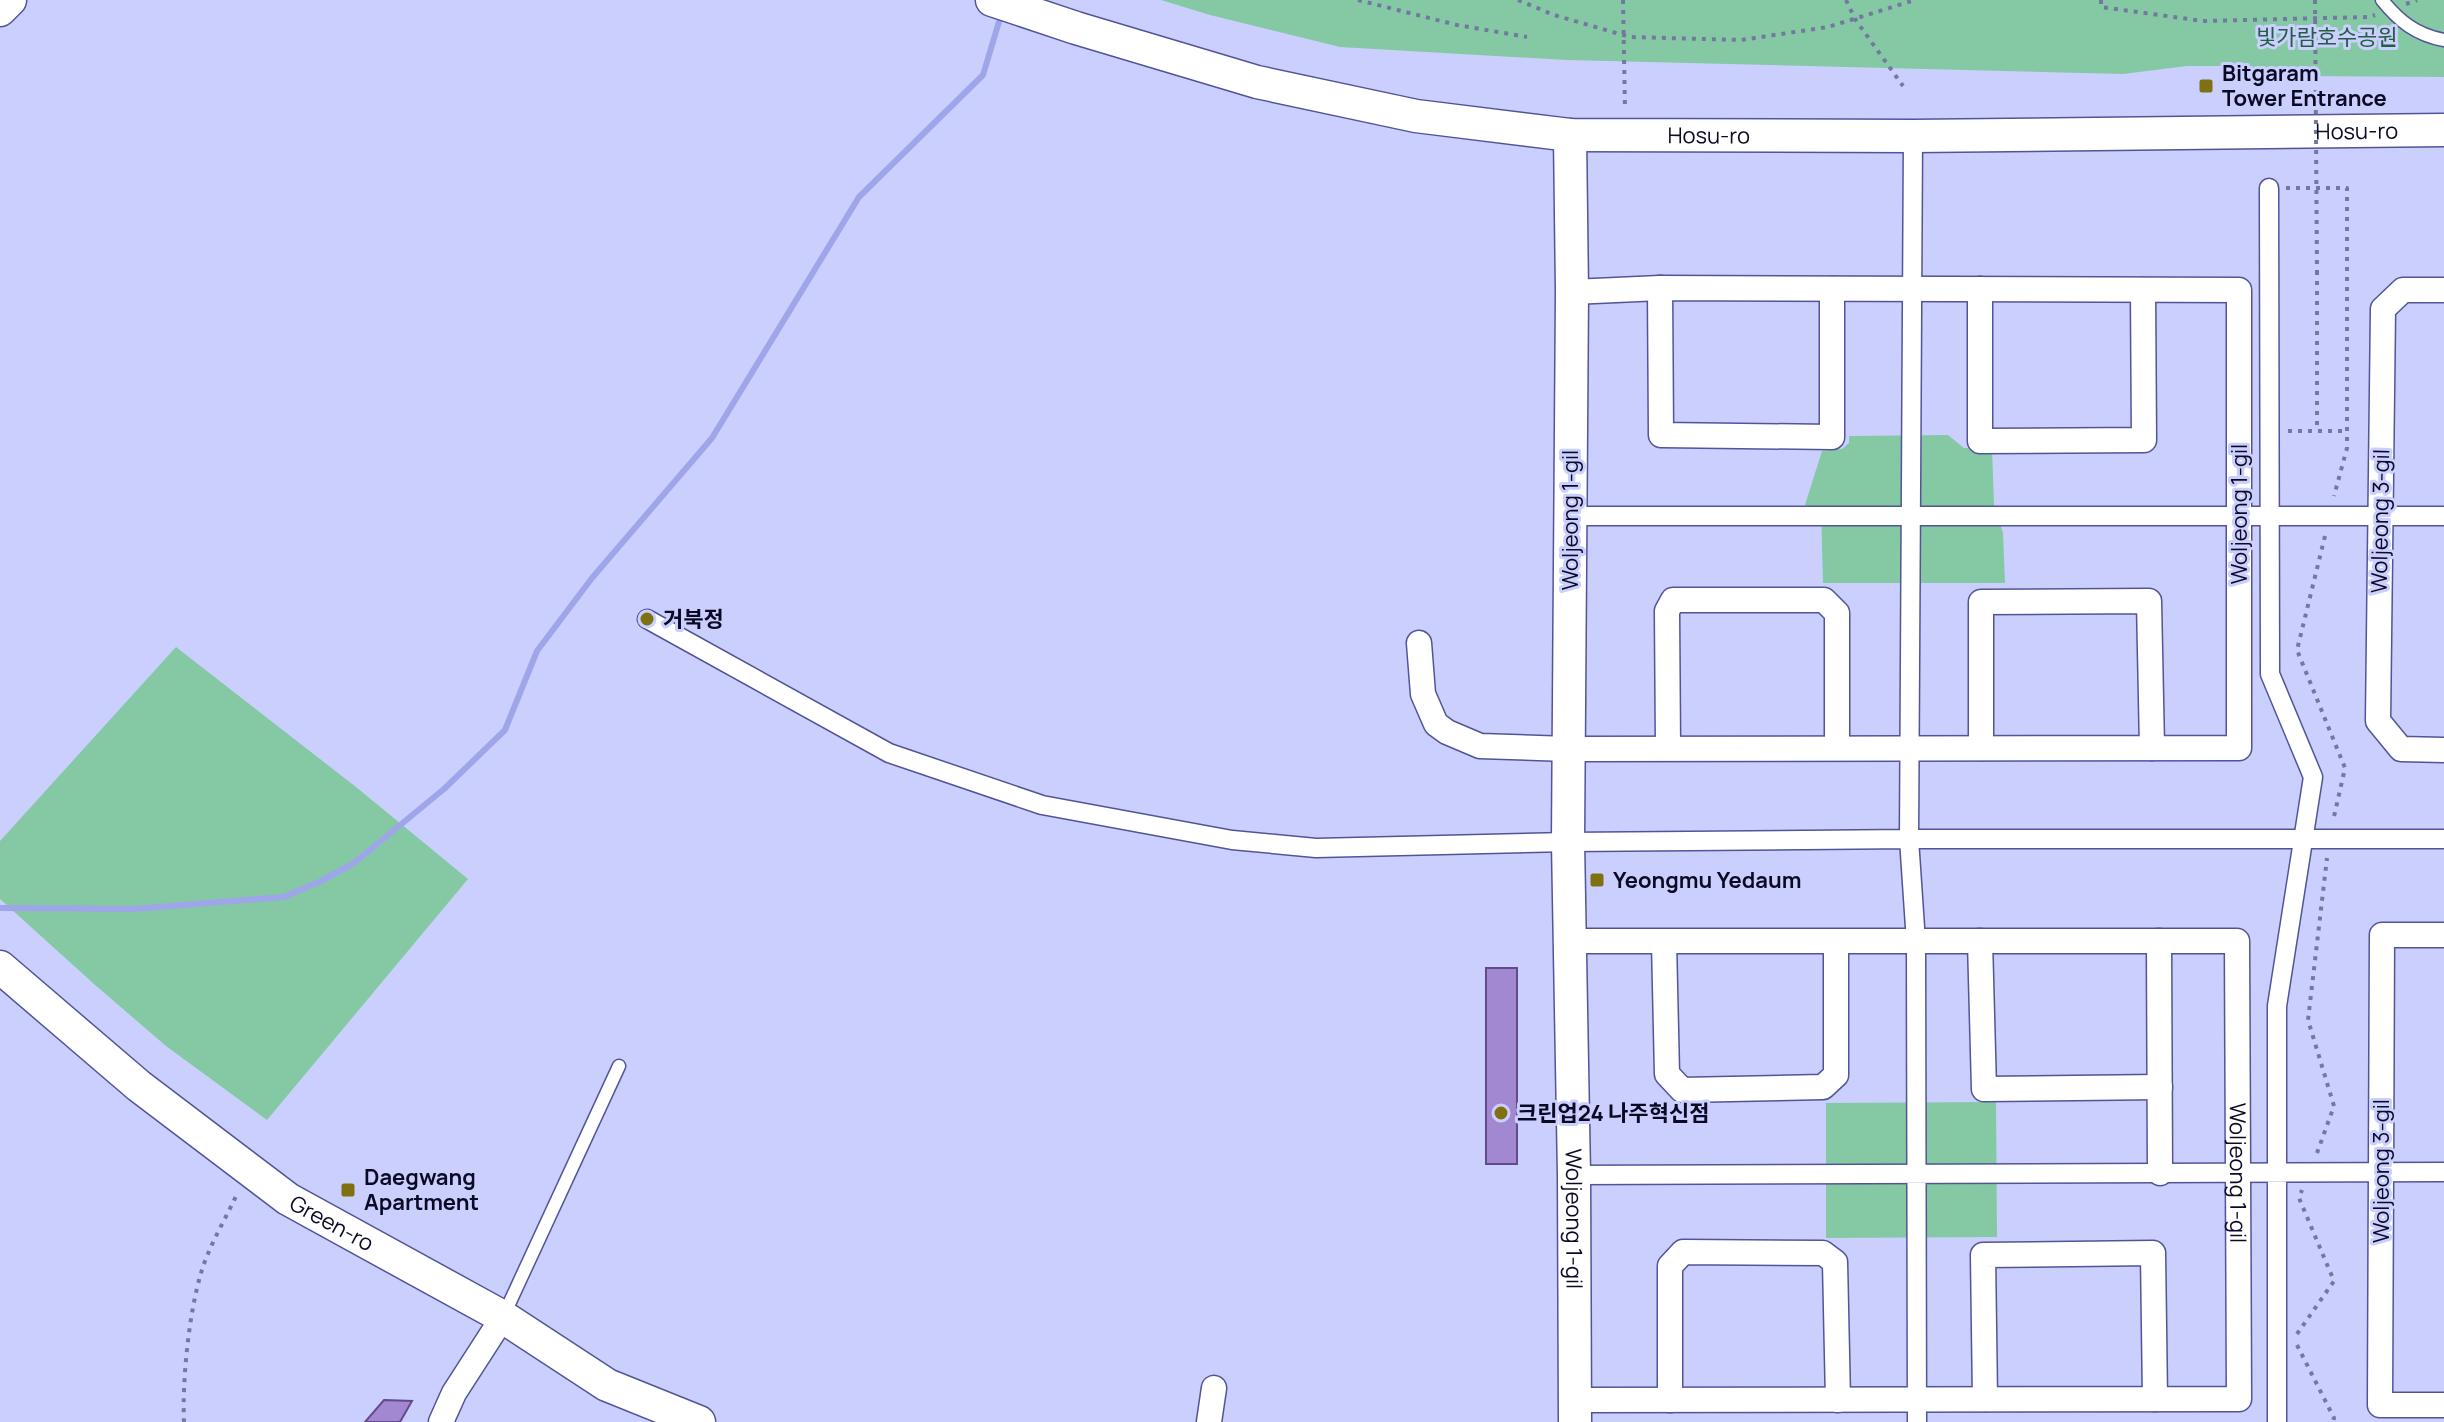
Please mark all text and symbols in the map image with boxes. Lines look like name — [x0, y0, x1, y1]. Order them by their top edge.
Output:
park label: 빛가람호수공원 — [2256, 22, 2398, 52]
place label: Bitgaram Tower Entrance — [2222, 58, 2387, 113]
marker: Bitgaram Tower Entrance — [2197, 77, 2215, 95]
street label: Hosu-ro — [2315, 116, 2398, 146]
street label: Hosu-ro — [1667, 120, 1750, 151]
street label: Woljeong 1-gil — [2224, 444, 2254, 584]
street label: Woljeong 3-gil — [2364, 449, 2396, 593]
street label: Woljeong 1-gil — [1555, 450, 1585, 590]
place label: 거북정 — [663, 604, 724, 634]
marker: 거북정 — [638, 610, 656, 628]
place label: Yeongmu Yedaum — [1613, 865, 1802, 895]
marker: Yeongmu Yedaum — [1588, 871, 1606, 889]
place label: 크린업24 나주혁신점 — [1517, 1098, 1709, 1128]
street label: Woljeong 3-gil — [2366, 1099, 2396, 1243]
street label: Woljeong 1-gil — [2223, 1103, 2253, 1243]
marker: 크린업24 나주혁신점 — [1492, 1104, 1510, 1122]
street label: Woljeong 1-gil — [1559, 1148, 1589, 1289]
place label: Daegwang Apartment — [364, 1162, 479, 1217]
marker: Daegwang Apartment — [339, 1181, 357, 1199]
street label: Green-ro — [284, 1188, 379, 1258]

